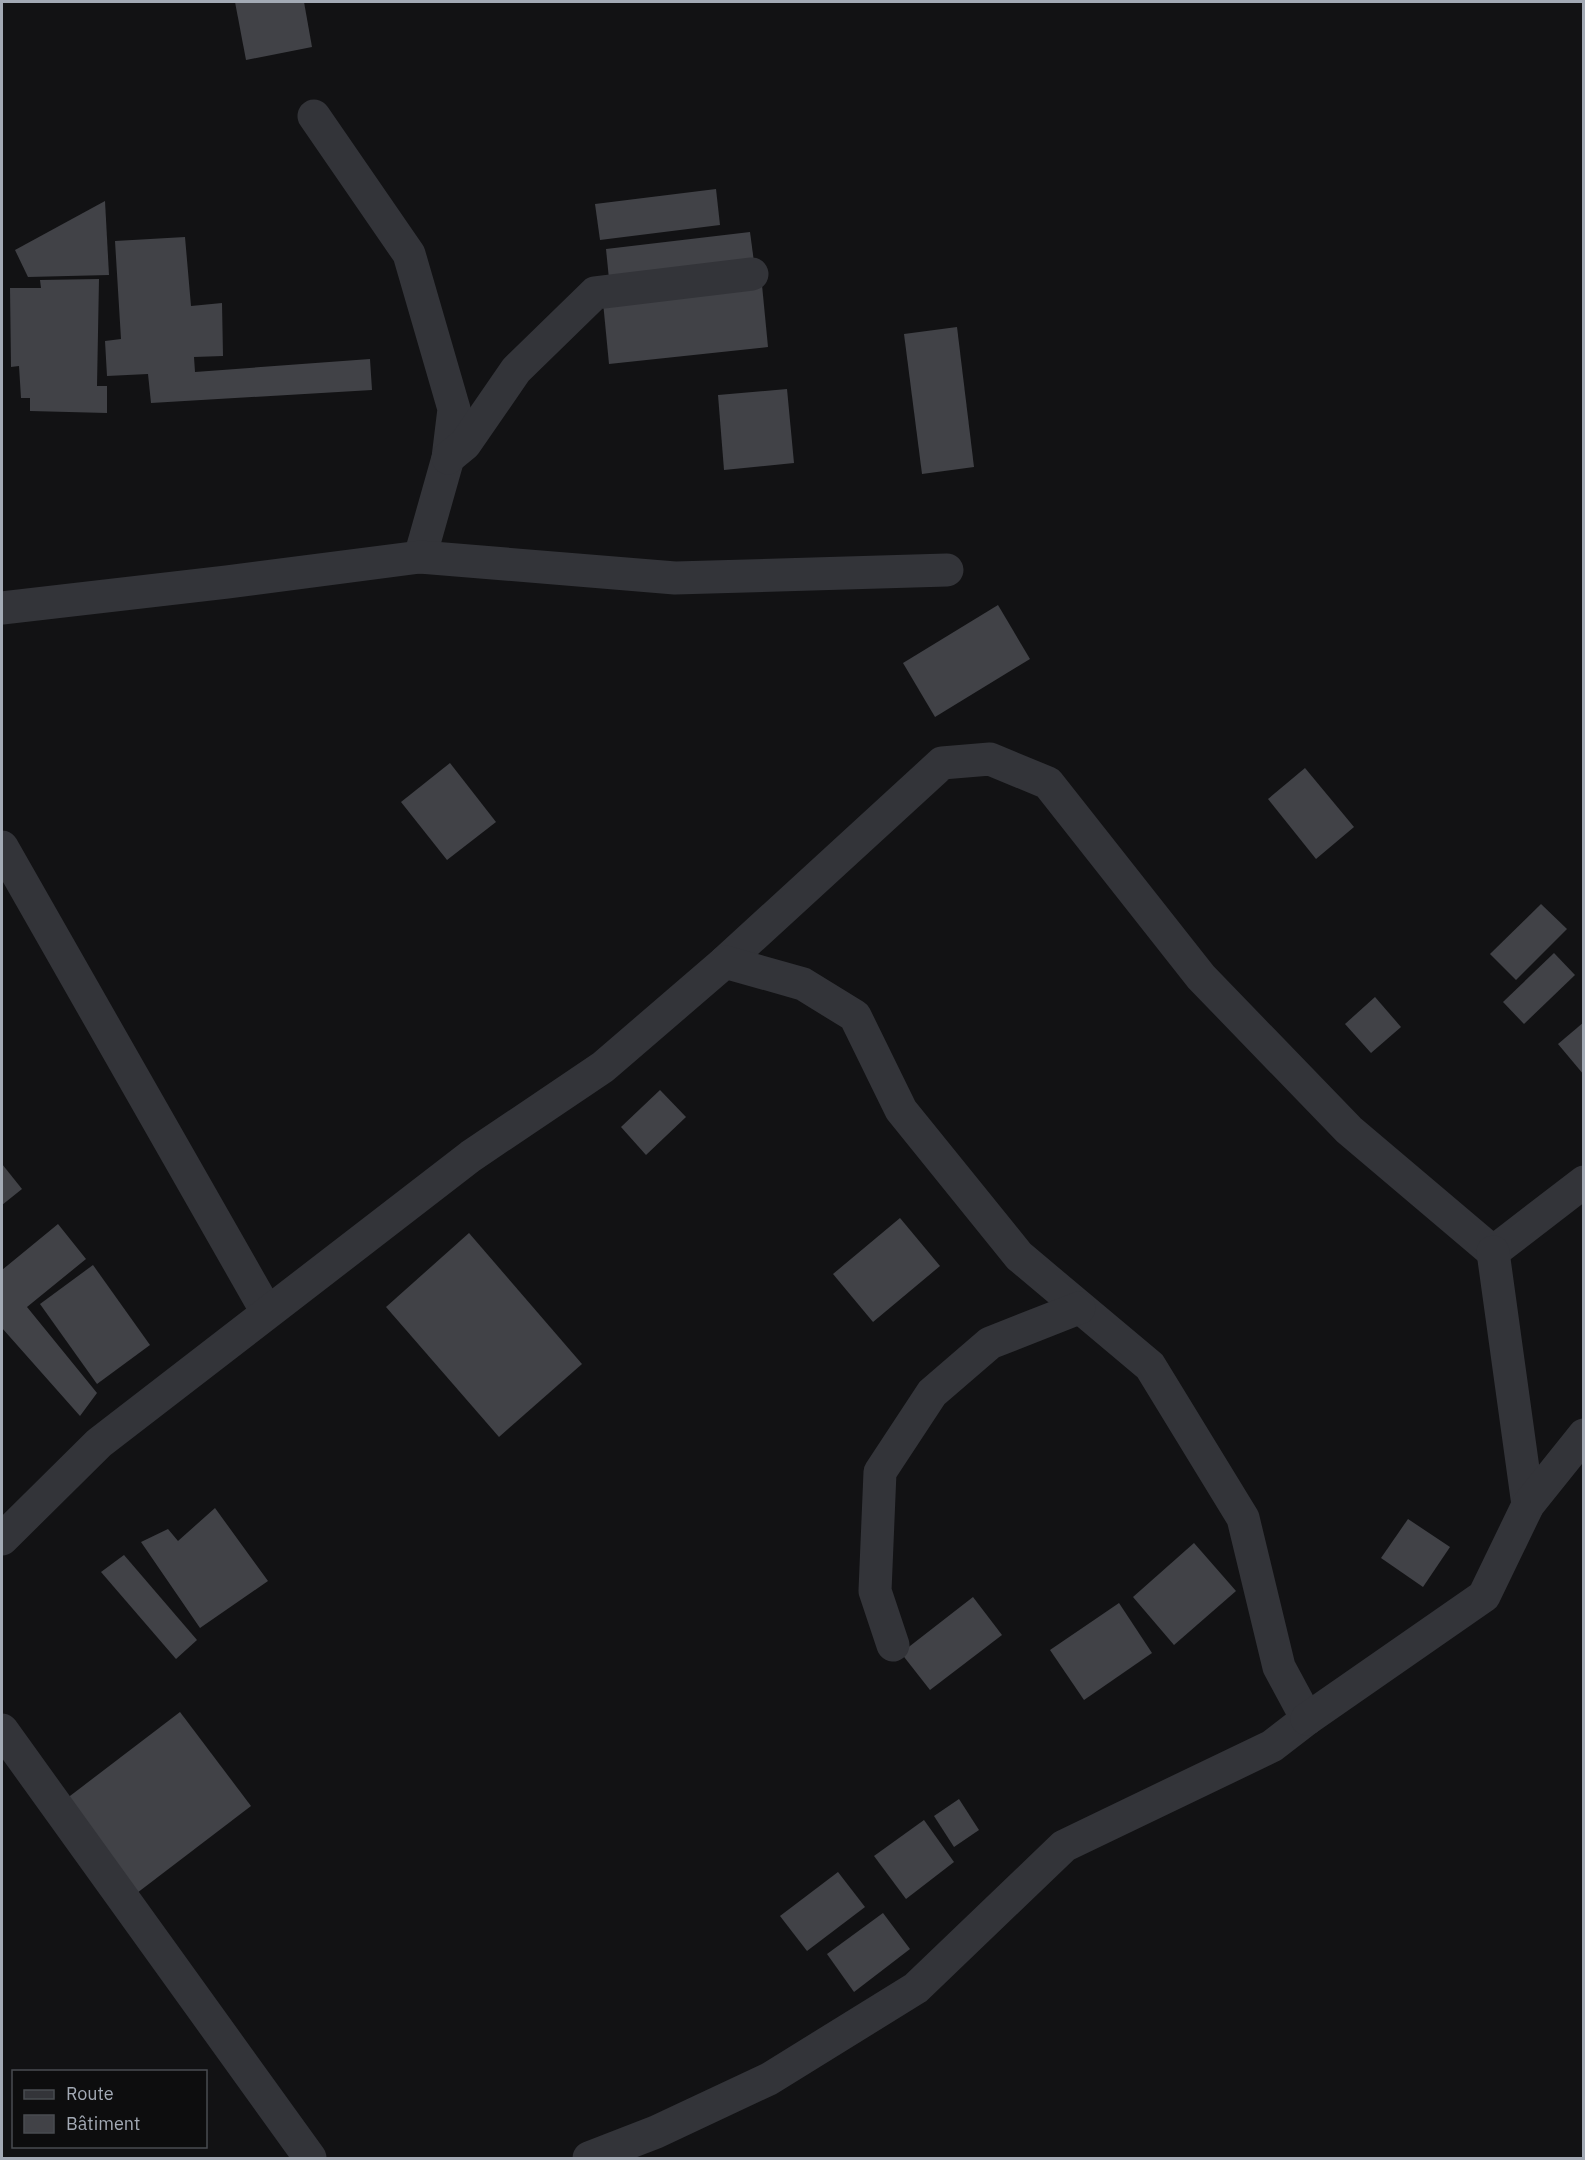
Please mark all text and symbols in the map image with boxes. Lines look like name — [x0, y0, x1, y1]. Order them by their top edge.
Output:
legend — [12, 2070, 207, 2148]
text: Route — [66, 2082, 114, 2105]
text: Bâtiment — [66, 2112, 140, 2135]

